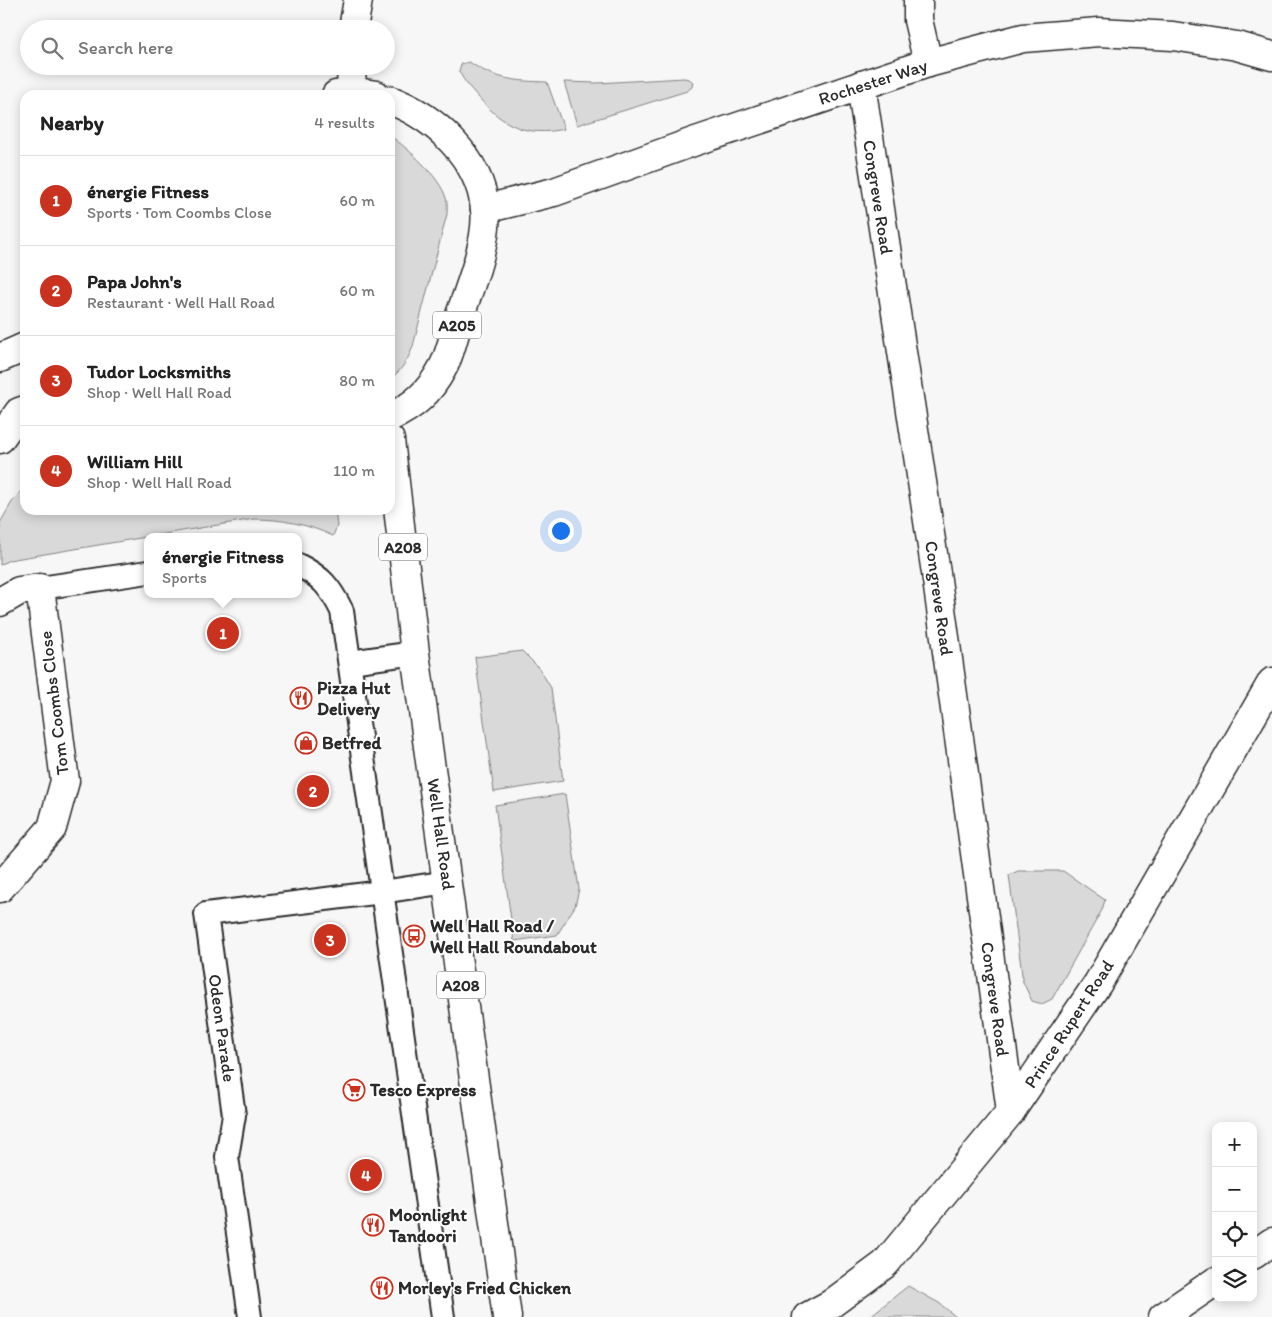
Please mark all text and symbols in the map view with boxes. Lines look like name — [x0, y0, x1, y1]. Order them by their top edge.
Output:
search box — [20, 20, 395, 75]
icon: search — [38, 34, 66, 62]
text: Search here — [78, 36, 173, 59]
street label: Rochester Way — [816, 54, 931, 110]
text: Nearby — [40, 110, 104, 135]
text: 4 results — [314, 113, 375, 132]
street label: Congreve Road — [858, 138, 898, 256]
text: énergie Fitness — [87, 180, 209, 203]
text: 1 — [52, 191, 60, 210]
text: 60 m — [340, 191, 375, 210]
text: Sports · Tom Coombs Close — [87, 203, 272, 222]
text: Papa John's — [87, 270, 182, 293]
text: 2 — [52, 281, 60, 300]
text: 60 m — [340, 281, 375, 300]
text: Restaurant · Well Hall Road — [87, 293, 275, 312]
road number: A205 — [433, 312, 481, 338]
text: Tudor Locksmiths — [87, 360, 231, 383]
text: 3 — [52, 371, 60, 390]
text: 80 m — [339, 371, 375, 390]
text: Shop · Well Hall Road — [87, 383, 232, 402]
text: William Hill — [87, 450, 183, 473]
text: 4 — [51, 461, 61, 480]
text: 110 m — [333, 461, 375, 480]
text: Shop · Well Hall Road — [87, 473, 232, 492]
your location — [548, 518, 574, 544]
popup — [144, 533, 302, 598]
road number: A208 — [379, 534, 427, 560]
street label: Congreve Road — [920, 539, 958, 657]
text: énergie Fitness — [162, 545, 284, 568]
text: Sports — [162, 568, 207, 587]
pin: 1 — [207, 614, 239, 652]
street label: Tom Coombs Close — [34, 630, 74, 776]
place label: Pizza Hut Delivery — [317, 677, 391, 720]
restaurant icon: Pizza Hut Delivery — [289, 686, 313, 710]
shop icon: Betfred — [294, 731, 318, 755]
place label: Betfred — [322, 732, 382, 754]
pin: 2 — [297, 772, 329, 810]
street label: Well Hall Road — [422, 777, 460, 892]
place label: Well Hall Road / Well Hall Roundabout — [430, 915, 597, 958]
pin: 3 — [314, 921, 346, 959]
bus stop icon: Well Hall Road / Well Hall Roundabout — [402, 924, 426, 948]
street label: Congreve Road — [976, 940, 1014, 1058]
street label: Prince Rupert Road — [1019, 956, 1119, 1092]
road number: A208 — [437, 972, 485, 998]
street label: Odeon Parade — [204, 973, 240, 1083]
supermarket icon: Tesco Express — [342, 1078, 366, 1102]
place label: Tesco Express — [369, 1079, 476, 1101]
map controls — [1212, 1122, 1257, 1302]
button: + — [1212, 1122, 1257, 1167]
pin: 4 — [350, 1156, 382, 1194]
button: − — [1212, 1167, 1257, 1212]
place label: Moonlight Tandoori — [388, 1204, 467, 1247]
button: locate — [1212, 1212, 1257, 1257]
restaurant icon: Moonlight Tandoori — [361, 1213, 385, 1237]
button: layers — [1212, 1257, 1257, 1302]
restaurant icon: Morley's Fried Chicken — [370, 1276, 394, 1300]
place label: Morley's Fried Chicken — [398, 1277, 572, 1299]

